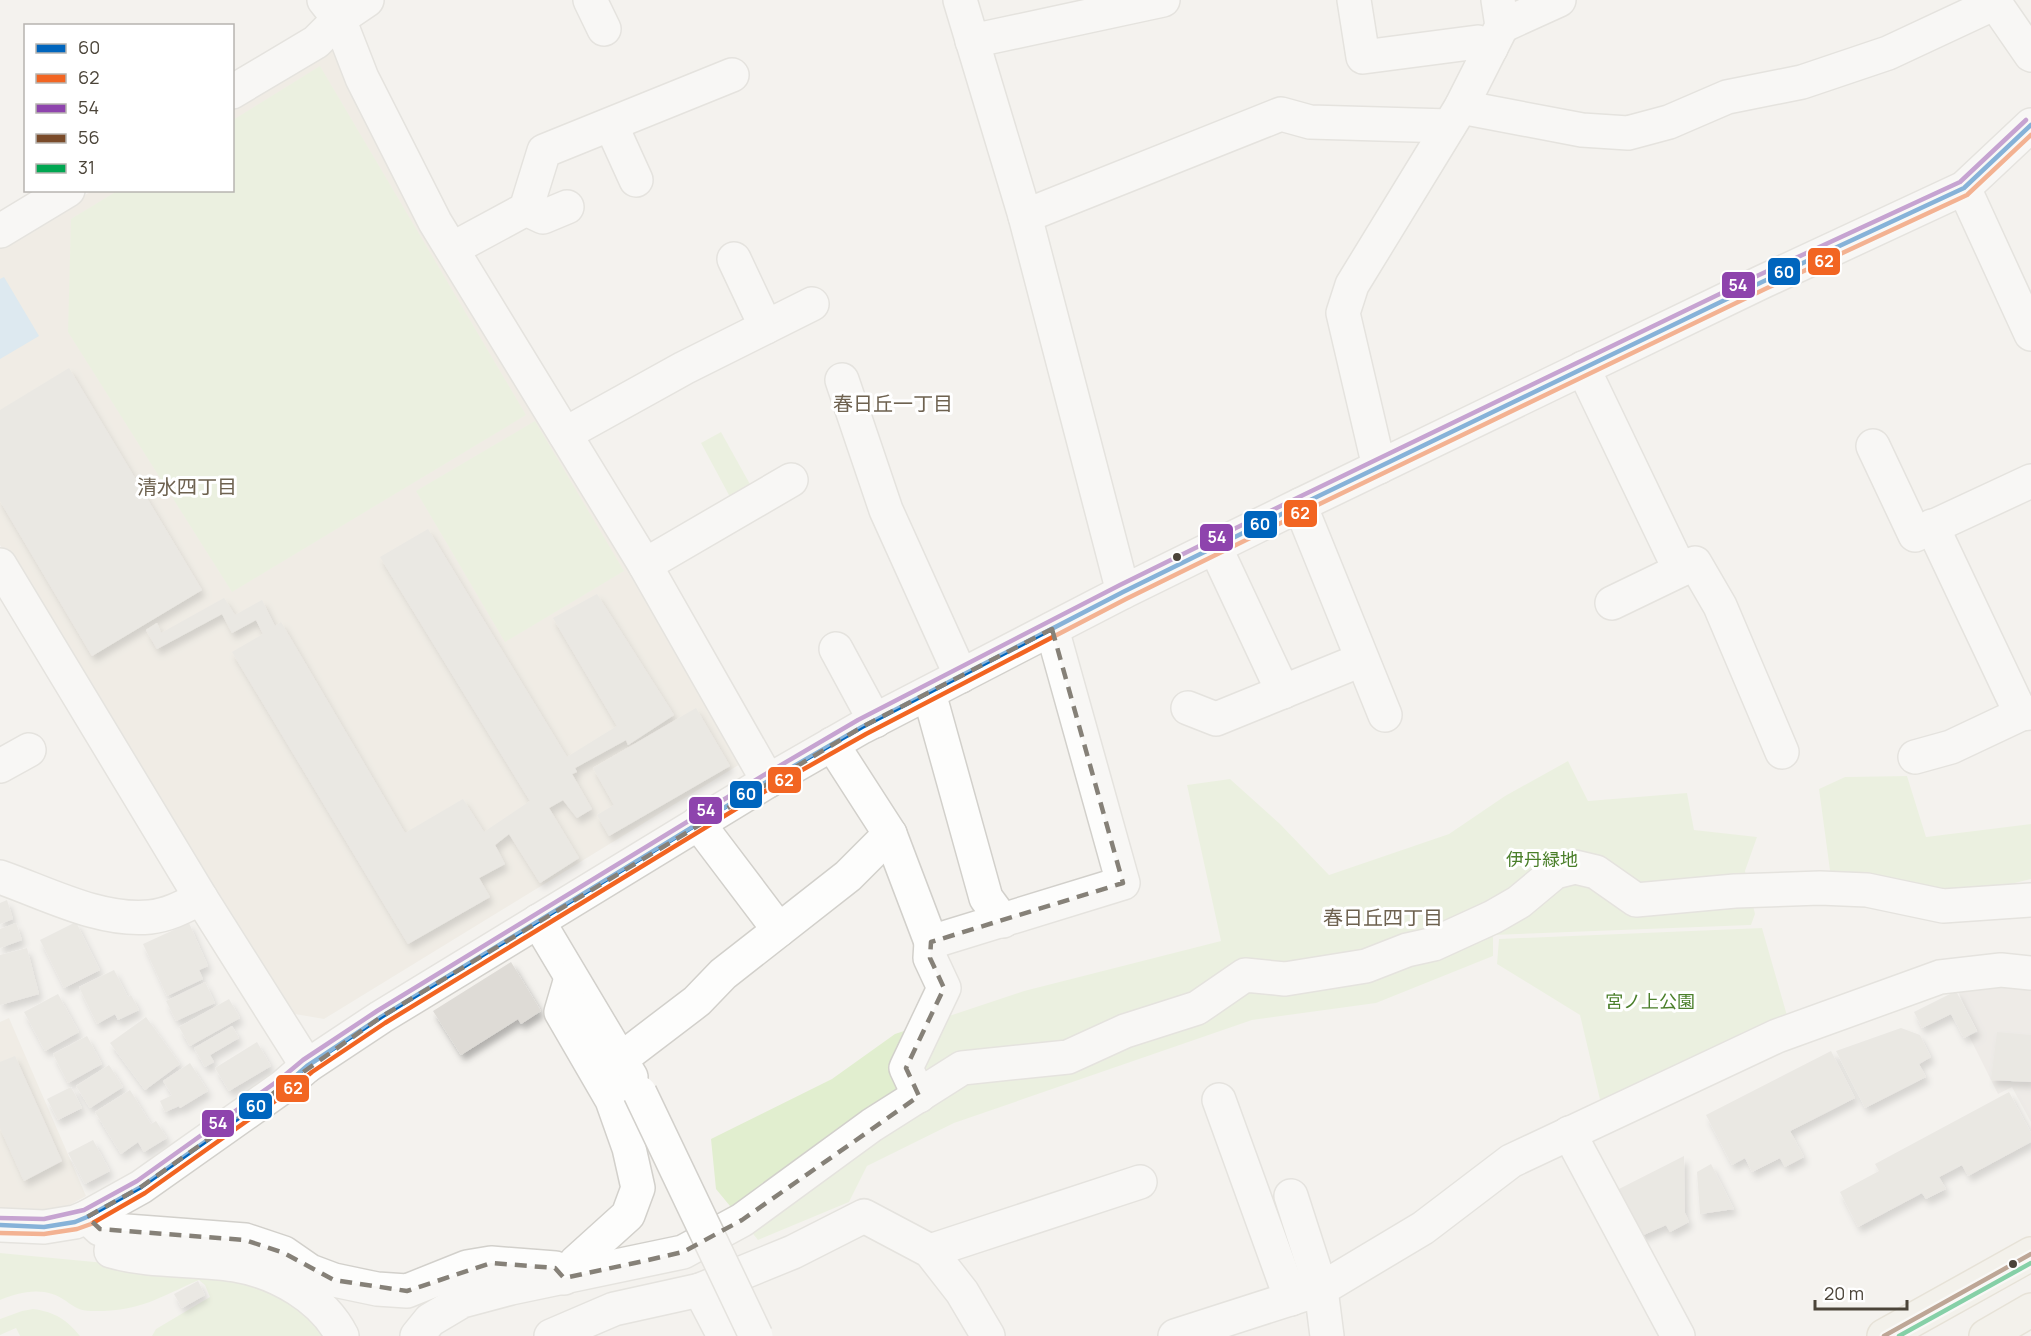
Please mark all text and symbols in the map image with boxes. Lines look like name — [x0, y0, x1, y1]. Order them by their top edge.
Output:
legend — [24, 24, 234, 192]
text: 60 — [78, 35, 100, 59]
text: 62 — [78, 65, 99, 89]
text: 54 — [78, 95, 99, 119]
text: 56 — [78, 125, 100, 149]
text: 31 — [78, 155, 95, 179]
line badge: 62 — [1807, 247, 1841, 276]
text: 62 — [1814, 250, 1834, 272]
line badge: 60 — [1767, 257, 1801, 286]
text: 60 — [1774, 261, 1794, 283]
line badge: 54 — [1721, 271, 1756, 299]
text: 54 — [1728, 274, 1748, 296]
district label: 春日丘一丁目 — [833, 390, 953, 417]
district label: 清水四丁目 — [137, 473, 237, 500]
line badge: 62 — [1283, 499, 1318, 528]
text: 62 — [1290, 502, 1310, 524]
line badge: 60 — [1243, 510, 1278, 539]
text: 60 — [1250, 513, 1270, 535]
line badge: 54 — [1199, 523, 1234, 552]
text: 54 — [1207, 526, 1227, 548]
unlabelled marker — [1171, 551, 1183, 563]
line badge: 62 — [767, 766, 802, 794]
text: 62 — [774, 769, 794, 791]
line badge: 60 — [729, 780, 763, 809]
text: 60 — [736, 783, 756, 805]
line badge: 54 — [688, 796, 723, 825]
text: 54 — [696, 799, 716, 821]
park label: 伊丹緑地 — [1506, 847, 1578, 871]
district label: 春日丘四丁目 — [1323, 904, 1443, 931]
park label: 宮ノ上公園 — [1605, 989, 1695, 1013]
line badge: 62 — [275, 1074, 310, 1103]
text: 62 — [283, 1077, 303, 1099]
line badge: 60 — [238, 1092, 273, 1120]
text: 60 — [246, 1095, 266, 1117]
line badge: 54 — [201, 1109, 235, 1138]
text: 54 — [208, 1112, 228, 1134]
unlabelled marker — [2007, 1258, 2019, 1270]
scale bar — [1815, 1273, 1906, 1311]
text: 20 m — [1824, 1281, 1864, 1305]

